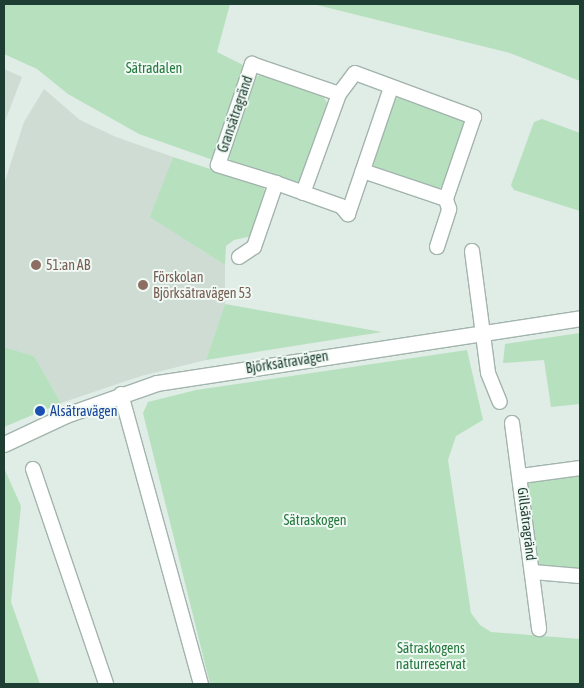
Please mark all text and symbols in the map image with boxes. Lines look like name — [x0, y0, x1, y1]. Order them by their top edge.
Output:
park label: Sätradalen — [126, 60, 182, 76]
street label: Gransätragränd — [214, 73, 256, 155]
place label: 51:an AB — [46, 257, 90, 273]
marker: 51:an AB — [30, 259, 42, 271]
place label: Förskolan Björksätravägen 53 — [153, 269, 252, 302]
marker: Förskolan Björksätravägen 53 — [137, 279, 149, 291]
street label: Björksätravägen — [244, 347, 330, 377]
place label: Alsätravägen — [50, 403, 117, 419]
marker: Alsätravägen — [34, 405, 46, 417]
street label: Gillsätragränd — [514, 486, 540, 562]
park label: Sätraskogen — [283, 512, 347, 528]
park label: Sätraskogens naturreservat — [396, 640, 466, 672]

